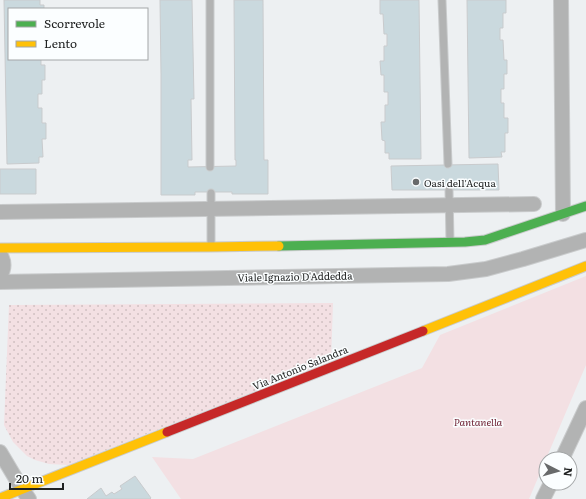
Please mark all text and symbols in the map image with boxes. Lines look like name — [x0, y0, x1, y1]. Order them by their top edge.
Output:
legend — [8, 8, 148, 60]
text: Scorrevole — [44, 14, 105, 32]
text: Lento — [44, 34, 77, 52]
place label: Oasi dell'Acqua — [424, 175, 496, 190]
marker: Oasi dell'Acqua — [411, 177, 421, 187]
street label: Viale Ignazio D'Addedda — [237, 267, 353, 285]
street label: Via Antonio Salandra — [250, 341, 350, 393]
park label: Pantanella — [454, 414, 503, 429]
north arrow — [538, 451, 578, 491]
scale bar — [10, 465, 63, 491]
text: N — [561, 467, 577, 478]
text: 20 m — [16, 469, 43, 487]

